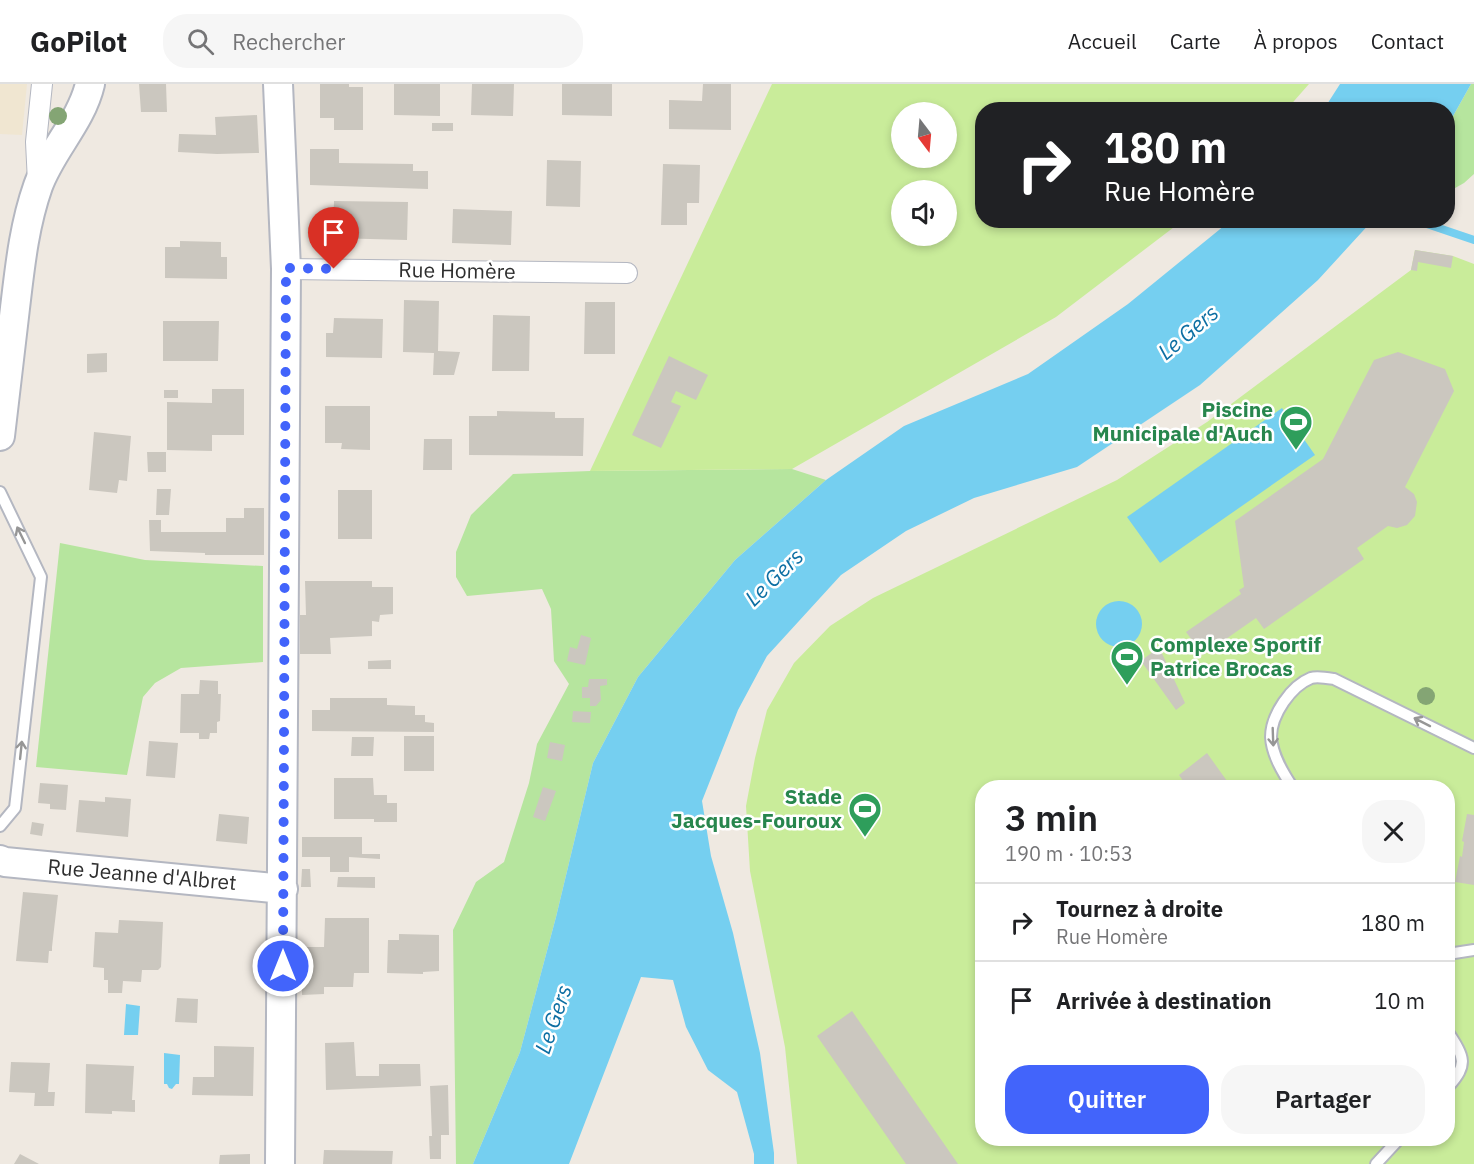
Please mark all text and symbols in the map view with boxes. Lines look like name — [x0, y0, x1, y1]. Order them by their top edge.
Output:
search box — [163, 14, 583, 68]
text: GoPilot — [30, 23, 127, 60]
icon: search — [184, 25, 217, 58]
text: Rechercher — [232, 27, 345, 56]
text: Accueil — [1068, 27, 1137, 55]
text: Carte — [1170, 27, 1221, 55]
text: À propos — [1254, 27, 1338, 55]
text: Contact — [1371, 27, 1444, 55]
north arrow — [891, 102, 957, 168]
map controls — [891, 102, 957, 246]
text: 180 m — [1104, 120, 1227, 175]
icon: right — [1005, 126, 1083, 204]
text: Rue Homère — [1104, 173, 1255, 208]
button: sound — [891, 180, 957, 246]
pin — [308, 207, 359, 269]
icon: arrive — [317, 216, 350, 249]
street label: Rue Homère — [398, 255, 516, 285]
water label: Le Gers — [1151, 298, 1224, 366]
place label: Piscine Municipale d'Auch — [1092, 395, 1273, 447]
sports icon: Piscine Municipale d'Auch — [1278, 404, 1314, 451]
one-way arrow — [14, 526, 26, 544]
water label: Le Gers — [738, 542, 809, 612]
place label: Complexe Sportif Patrice Brocas — [1150, 630, 1321, 682]
sports icon: Complexe Sportif Patrice Brocas — [1109, 639, 1145, 686]
one-way arrow — [1414, 716, 1431, 728]
one-way arrow — [1267, 726, 1279, 746]
one-way arrow — [16, 740, 27, 760]
place label: Stade Jacques-Fouroux — [671, 782, 842, 834]
sports icon: Stade Jacques-Fouroux — [847, 791, 883, 838]
text: 3 min — [1005, 794, 1098, 841]
button: close — [1362, 800, 1425, 863]
text: 190 m · 10:53 — [1005, 840, 1133, 867]
street label: Rue Jeanne d'Albret — [46, 852, 238, 896]
text: Tournez à droite — [1056, 894, 1223, 923]
icon: right — [1005, 906, 1038, 939]
text: 180 m — [1361, 908, 1425, 937]
text: Rue Homère — [1056, 923, 1168, 950]
position arrow — [251, 934, 315, 998]
water label: Le Gers — [527, 981, 578, 1057]
icon: arrive — [1005, 984, 1038, 1017]
text: Arrivée à destination — [1056, 986, 1272, 1015]
text: 10 m — [1374, 986, 1425, 1015]
button: Quitter — [1005, 1065, 1209, 1134]
button: Partager — [1221, 1065, 1425, 1134]

